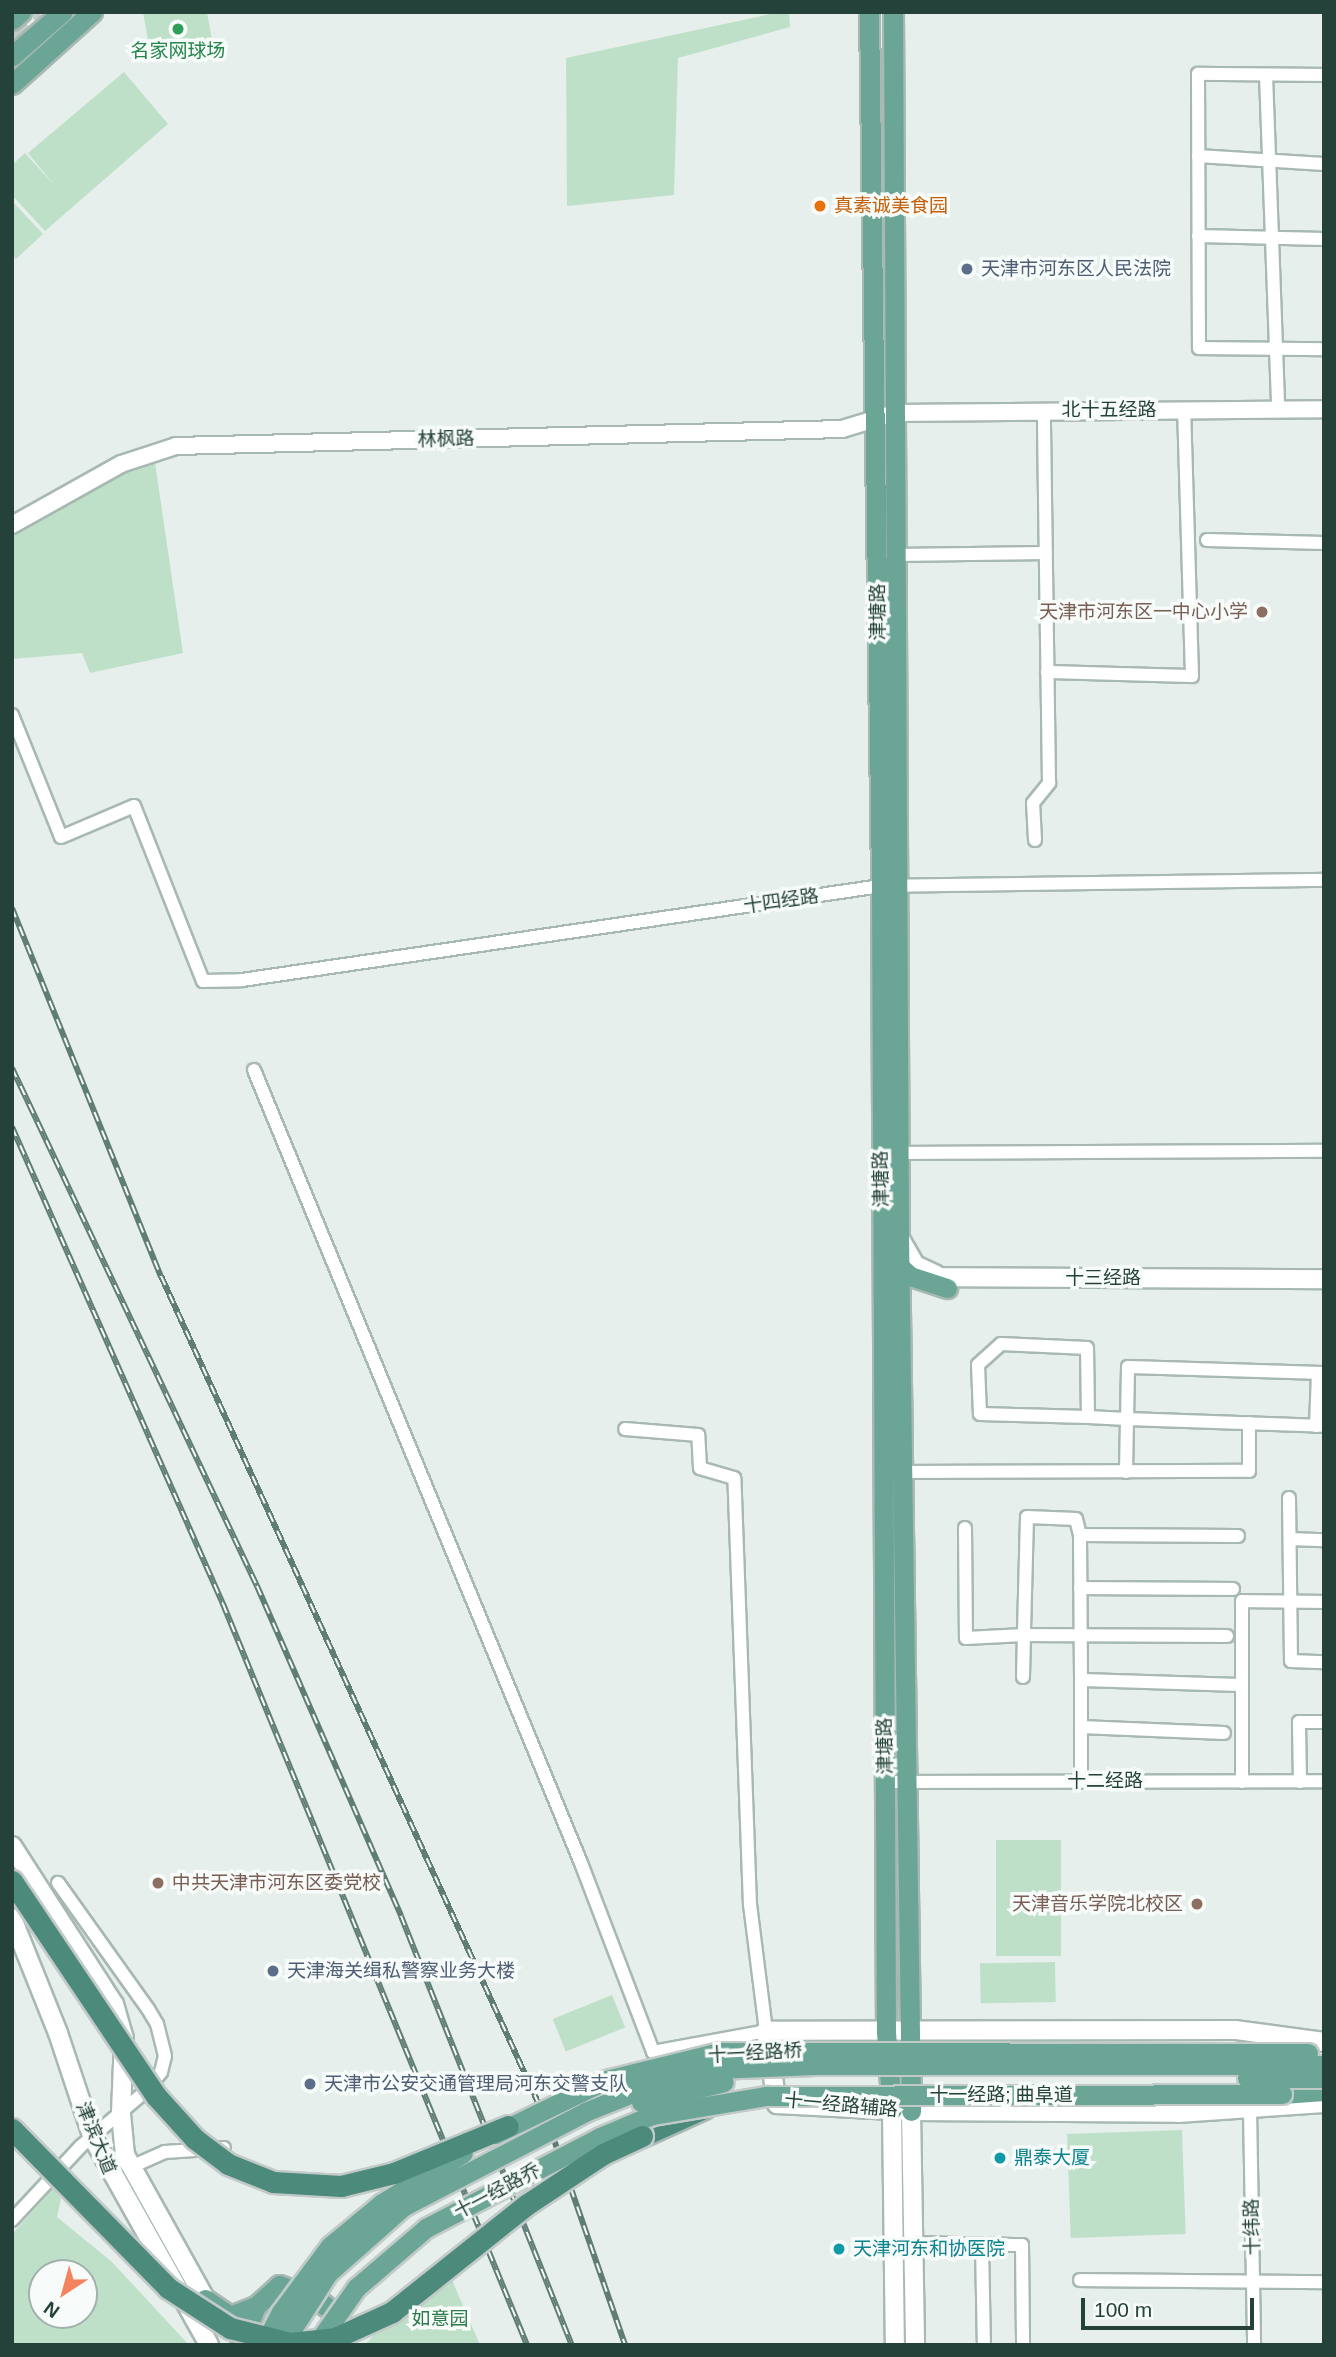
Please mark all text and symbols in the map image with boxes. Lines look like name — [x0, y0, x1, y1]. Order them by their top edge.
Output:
marker: 名家网球场 — [170, 21, 186, 37]
place label: 名家网球场 — [131, 40, 225, 62]
place label: 真素诚美食园 — [834, 195, 948, 217]
marker: 真素诚美食园 — [812, 198, 828, 214]
place label: 天津市河东区人民法院 — [981, 258, 1171, 280]
marker: 天津市河东区人民法院 — [959, 261, 975, 277]
street label: 北十五经路 — [1062, 399, 1156, 421]
street label: 林枫路 — [417, 427, 475, 451]
street label: 津塘路 — [867, 584, 889, 640]
place label: 天津市河东区一中心小学 — [1039, 601, 1248, 623]
marker: 天津市河东区一中心小学 — [1254, 604, 1270, 620]
street label: 十四经路 — [742, 884, 820, 918]
street label: 津塘路 — [869, 1150, 893, 1208]
street label: 十三经路 — [1065, 1267, 1141, 1289]
street label: 津塘路 — [873, 1717, 897, 1775]
street label: 十二经路 — [1067, 1770, 1143, 1792]
place label: 中共天津市河东区委党校 — [172, 1872, 381, 1894]
marker: 中共天津市河东区委党校 — [150, 1875, 166, 1891]
place label: 天津音乐学院北校区 — [1012, 1893, 1183, 1915]
marker: 天津音乐学院北校区 — [1189, 1896, 1205, 1912]
place label: 天津海关缉私警察业务大楼 — [287, 1960, 515, 1982]
marker: 天津海关缉私警察业务大楼 — [265, 1963, 281, 1979]
street label: 十一经路桥 — [707, 2039, 803, 2067]
place label: 天津市公安交通管理局河东交警支队 — [324, 2073, 628, 2095]
marker: 天津市公安交通管理局河东交警支队 — [302, 2076, 318, 2092]
street label: 十一经路; 曲阜道 — [929, 2084, 1073, 2106]
street label: 十一经路辅路 — [783, 2089, 899, 2121]
street label: 津滨大道 — [71, 2098, 121, 2178]
place label: 鼎泰大厦 — [1014, 2147, 1090, 2169]
marker: 鼎泰大厦 — [992, 2150, 1008, 2166]
street label: 十一经路乔 — [450, 2159, 544, 2223]
street label: 十纬路 — [1240, 2198, 1264, 2256]
place label: 天津河东和协医院 — [853, 2238, 1005, 2260]
marker: 天津河东和协医院 — [831, 2241, 847, 2257]
north arrow — [28, 2259, 98, 2329]
scale bar — [1084, 2284, 1257, 2328]
text: N — [40, 2297, 63, 2322]
text: 100 m — [1094, 2298, 1152, 2321]
park label: 如意园 — [412, 2308, 468, 2330]

